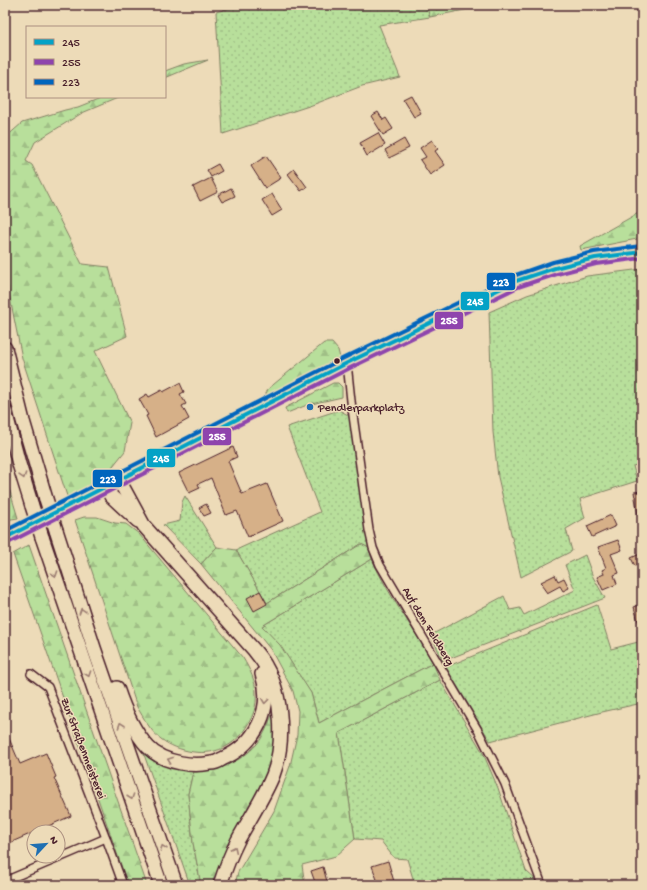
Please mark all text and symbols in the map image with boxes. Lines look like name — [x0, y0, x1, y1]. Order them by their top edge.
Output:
legend — [26, 26, 166, 98]
text: 245 — [62, 37, 80, 51]
text: 255 — [62, 57, 81, 71]
text: 223 — [62, 77, 80, 91]
line badge: 223 — [486, 272, 516, 291]
text: 223 — [493, 278, 510, 290]
line badge: 245 — [460, 291, 490, 311]
text: 245 — [467, 297, 483, 309]
line badge: 255 — [434, 311, 464, 330]
text: 255 — [441, 316, 458, 328]
unlabelled marker — [332, 356, 342, 366]
marker: Pendlerparkplatz — [305, 402, 315, 412]
place label: Pendlerparkplatz — [317, 402, 405, 416]
line badge: 255 — [202, 427, 232, 446]
text: 255 — [209, 432, 226, 444]
line badge: 245 — [146, 448, 176, 468]
text: 245 — [153, 454, 169, 466]
line badge: 223 — [92, 469, 123, 488]
one-way arrow — [18, 472, 27, 479]
text: 223 — [100, 475, 117, 487]
one-way arrow — [50, 570, 58, 577]
street label: Auf dem Feldberg — [398, 585, 456, 669]
one-way arrow — [78, 607, 87, 614]
one-way arrow — [84, 671, 92, 678]
street label: Zur Straßenmeisterei — [56, 696, 108, 802]
one-way arrow — [261, 698, 270, 704]
one-way arrow — [117, 722, 125, 729]
one-way arrow — [167, 756, 174, 765]
one-way arrow — [126, 794, 134, 801]
north arrow — [26, 824, 66, 864]
text: N — [46, 835, 60, 846]
one-way arrow — [159, 845, 168, 852]
one-way arrow — [229, 845, 237, 853]

